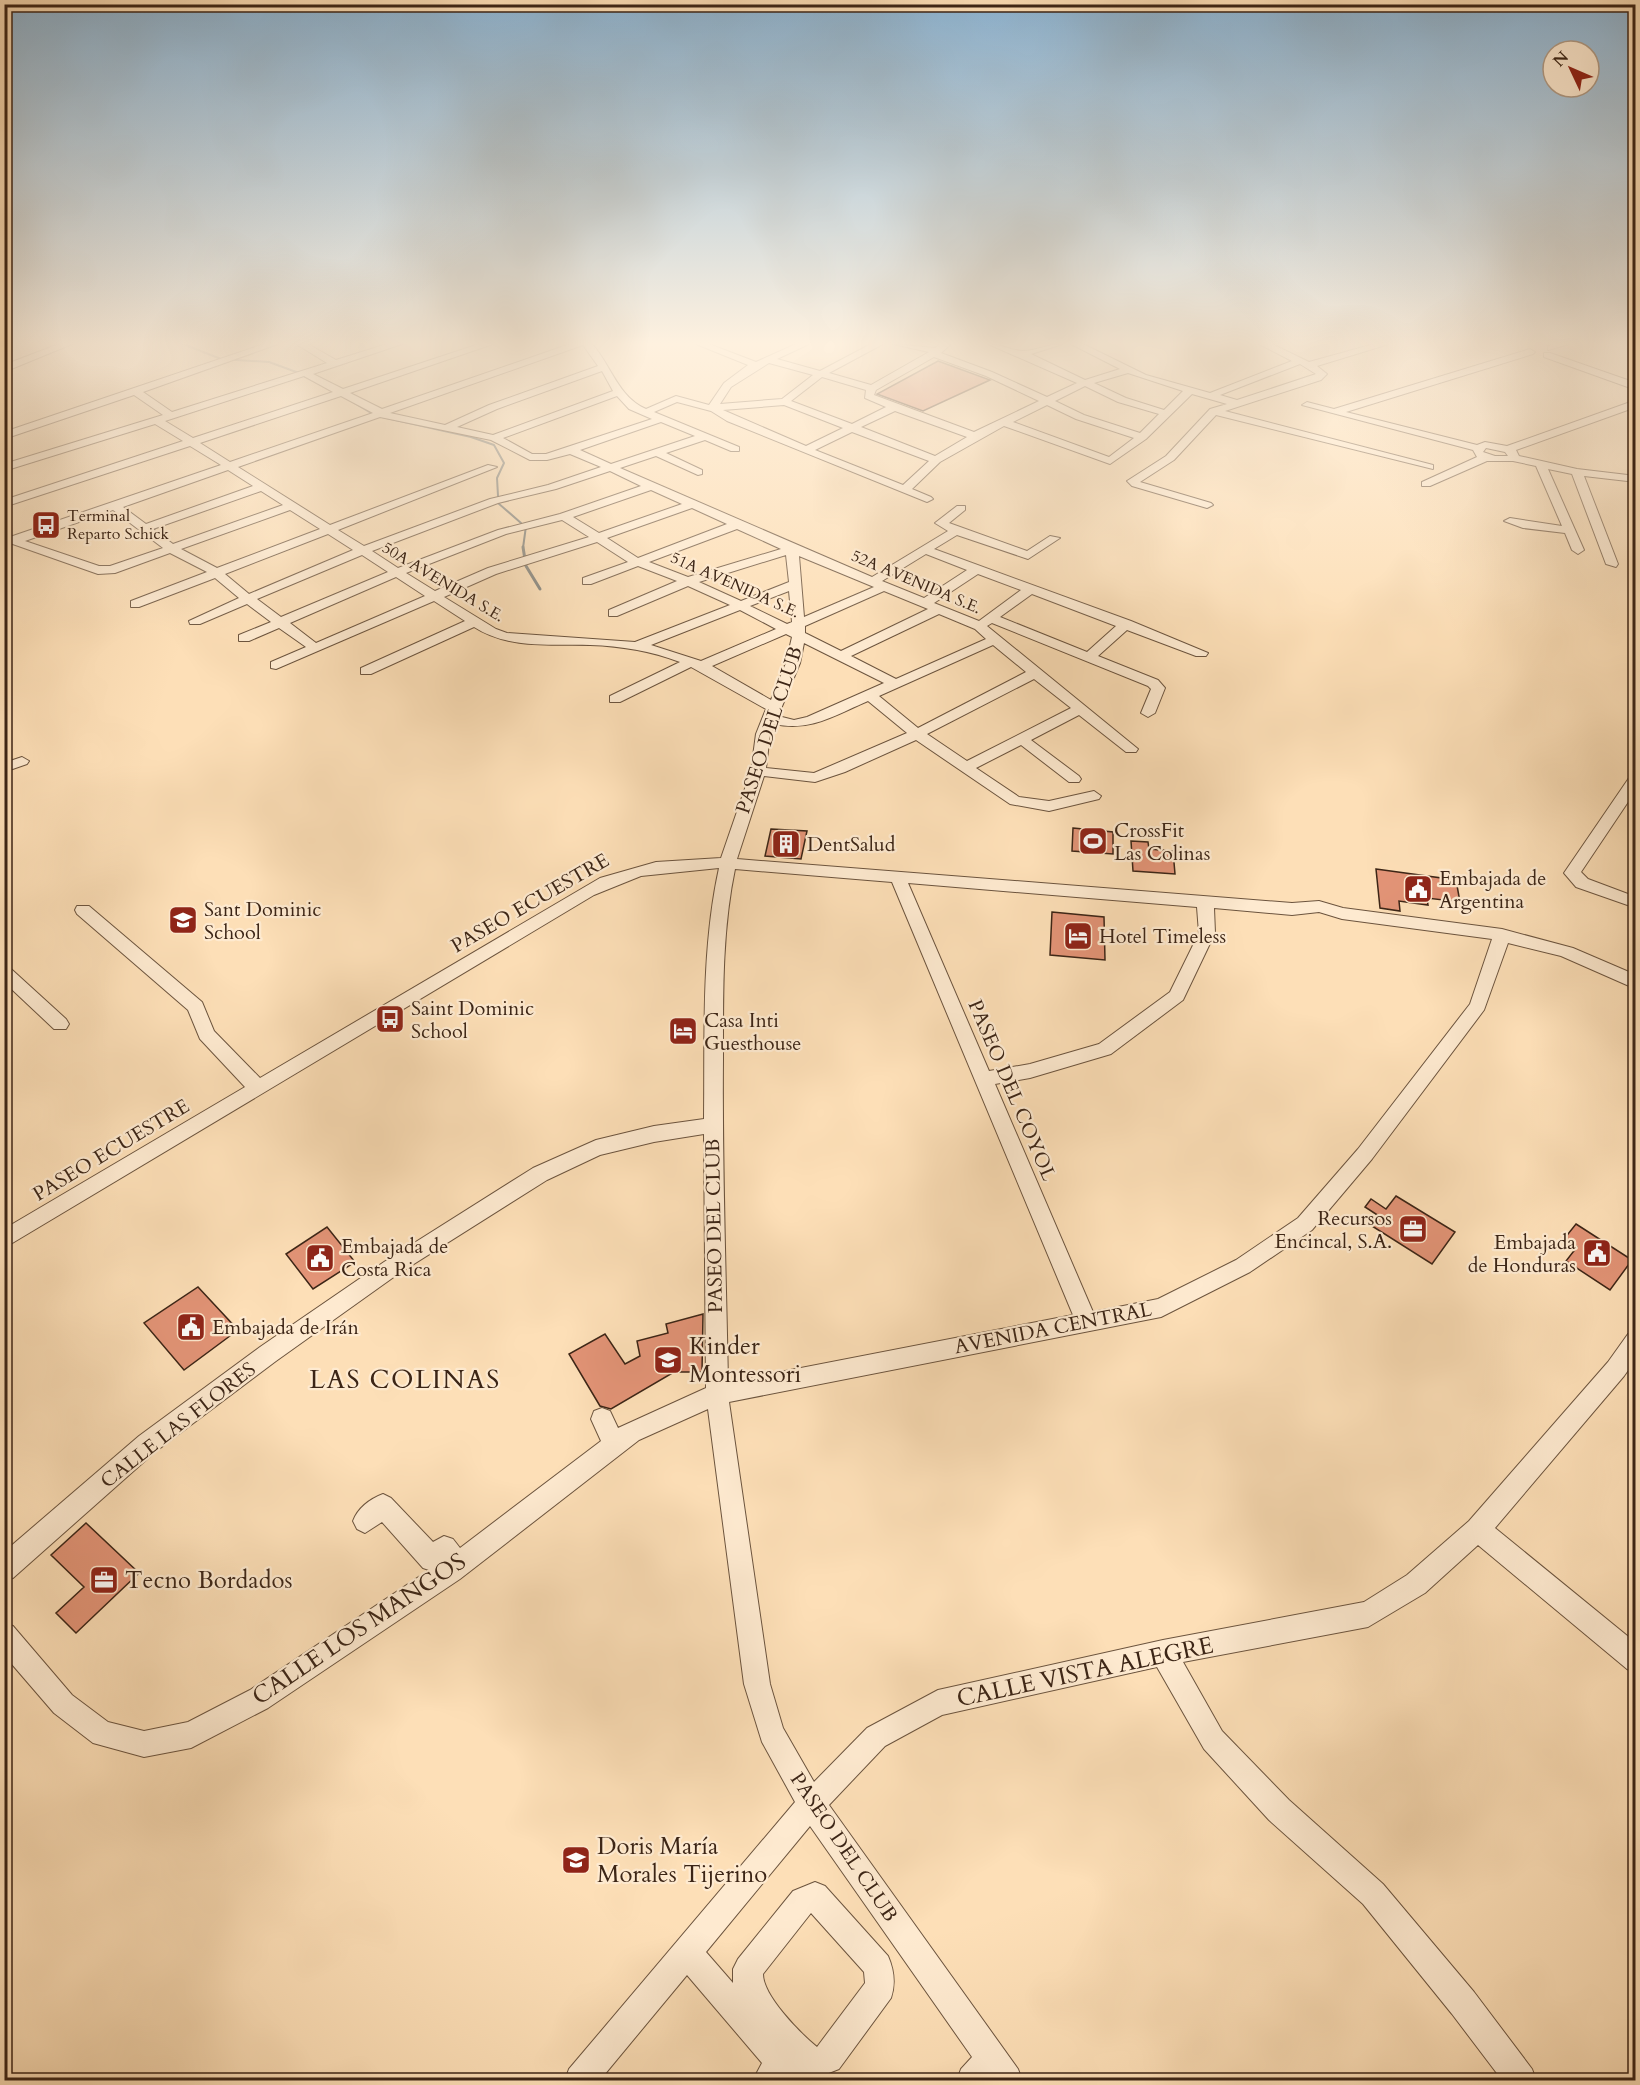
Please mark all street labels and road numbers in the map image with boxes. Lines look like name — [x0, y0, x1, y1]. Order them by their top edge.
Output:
street label: 50A AVENIDA S.E. — [378, 537, 508, 627]
street label: 52A AVENIDA S.E. — [848, 545, 984, 619]
street label: 51A AVENIDA S.E. — [667, 547, 803, 623]
street label: PASEO DEL CLUB — [729, 643, 809, 817]
street label: PASEO ECUESTRE — [446, 847, 614, 959]
street label: PASEO DEL COYOL — [962, 995, 1063, 1185]
street label: PASEO ECUESTRE — [28, 1093, 194, 1207]
street label: PASEO DEL CLUB — [699, 1139, 729, 1313]
street label: AVENIDA CENTRAL — [952, 1295, 1155, 1360]
street label: CALLE LAS FLORES — [95, 1356, 261, 1494]
street label: CALLE LOS MANGOS — [246, 1545, 472, 1713]
street label: CALLE VISTA ALEGRE — [954, 1629, 1216, 1715]
street label: PASEO DEL CLUB — [784, 1767, 904, 1927]

